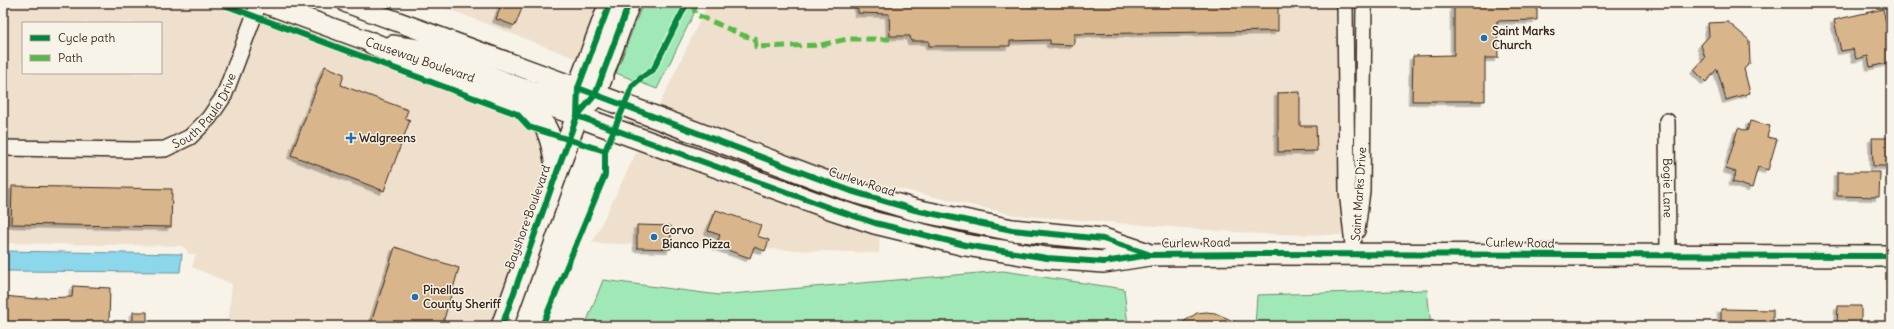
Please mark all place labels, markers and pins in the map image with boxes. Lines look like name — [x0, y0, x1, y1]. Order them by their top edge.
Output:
place label: Saint Marks Church — [1492, 23, 1555, 52]
marker: Saint Marks Church — [1479, 33, 1489, 43]
place label: Walgreens — [359, 130, 416, 146]
marker: Walgreens — [346, 133, 356, 143]
place label: Corvo Bianco Pizza — [662, 222, 730, 251]
marker: Corvo Bianco Pizza — [649, 232, 659, 242]
place label: Pinellas County Sheriff — [423, 282, 502, 312]
marker: Pinellas County Sheriff — [410, 292, 420, 302]

